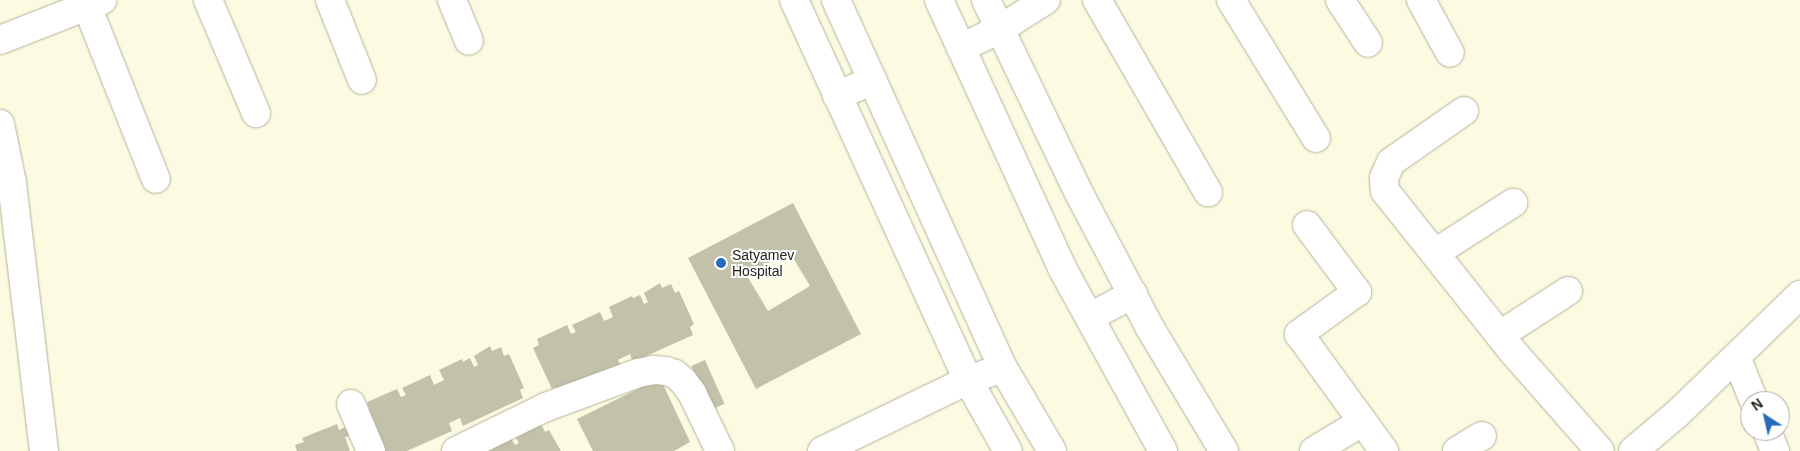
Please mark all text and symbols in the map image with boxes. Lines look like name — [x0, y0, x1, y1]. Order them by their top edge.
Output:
place label: Satyamev Hospital — [732, 247, 794, 280]
marker: Satyamev Hospital — [714, 256, 728, 270]
north arrow — [1740, 391, 1790, 441]
text: N — [1748, 395, 1766, 414]

